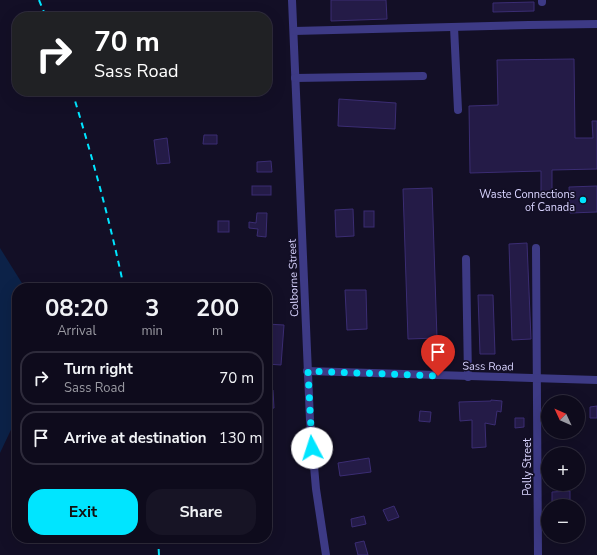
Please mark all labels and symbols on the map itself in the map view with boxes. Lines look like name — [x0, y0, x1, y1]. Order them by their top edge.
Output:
place label: Waste Connections of Canada — [479, 187, 575, 215]
marker: Waste Connections of Canada — [578, 195, 588, 205]
street label: Colborne Street — [285, 239, 302, 317]
pin — [421, 335, 455, 376]
street label: Sass Road — [462, 359, 514, 374]
north arrow — [541, 395, 585, 439]
position arrow — [291, 427, 333, 469]
street label: Polly Street — [520, 438, 535, 496]

